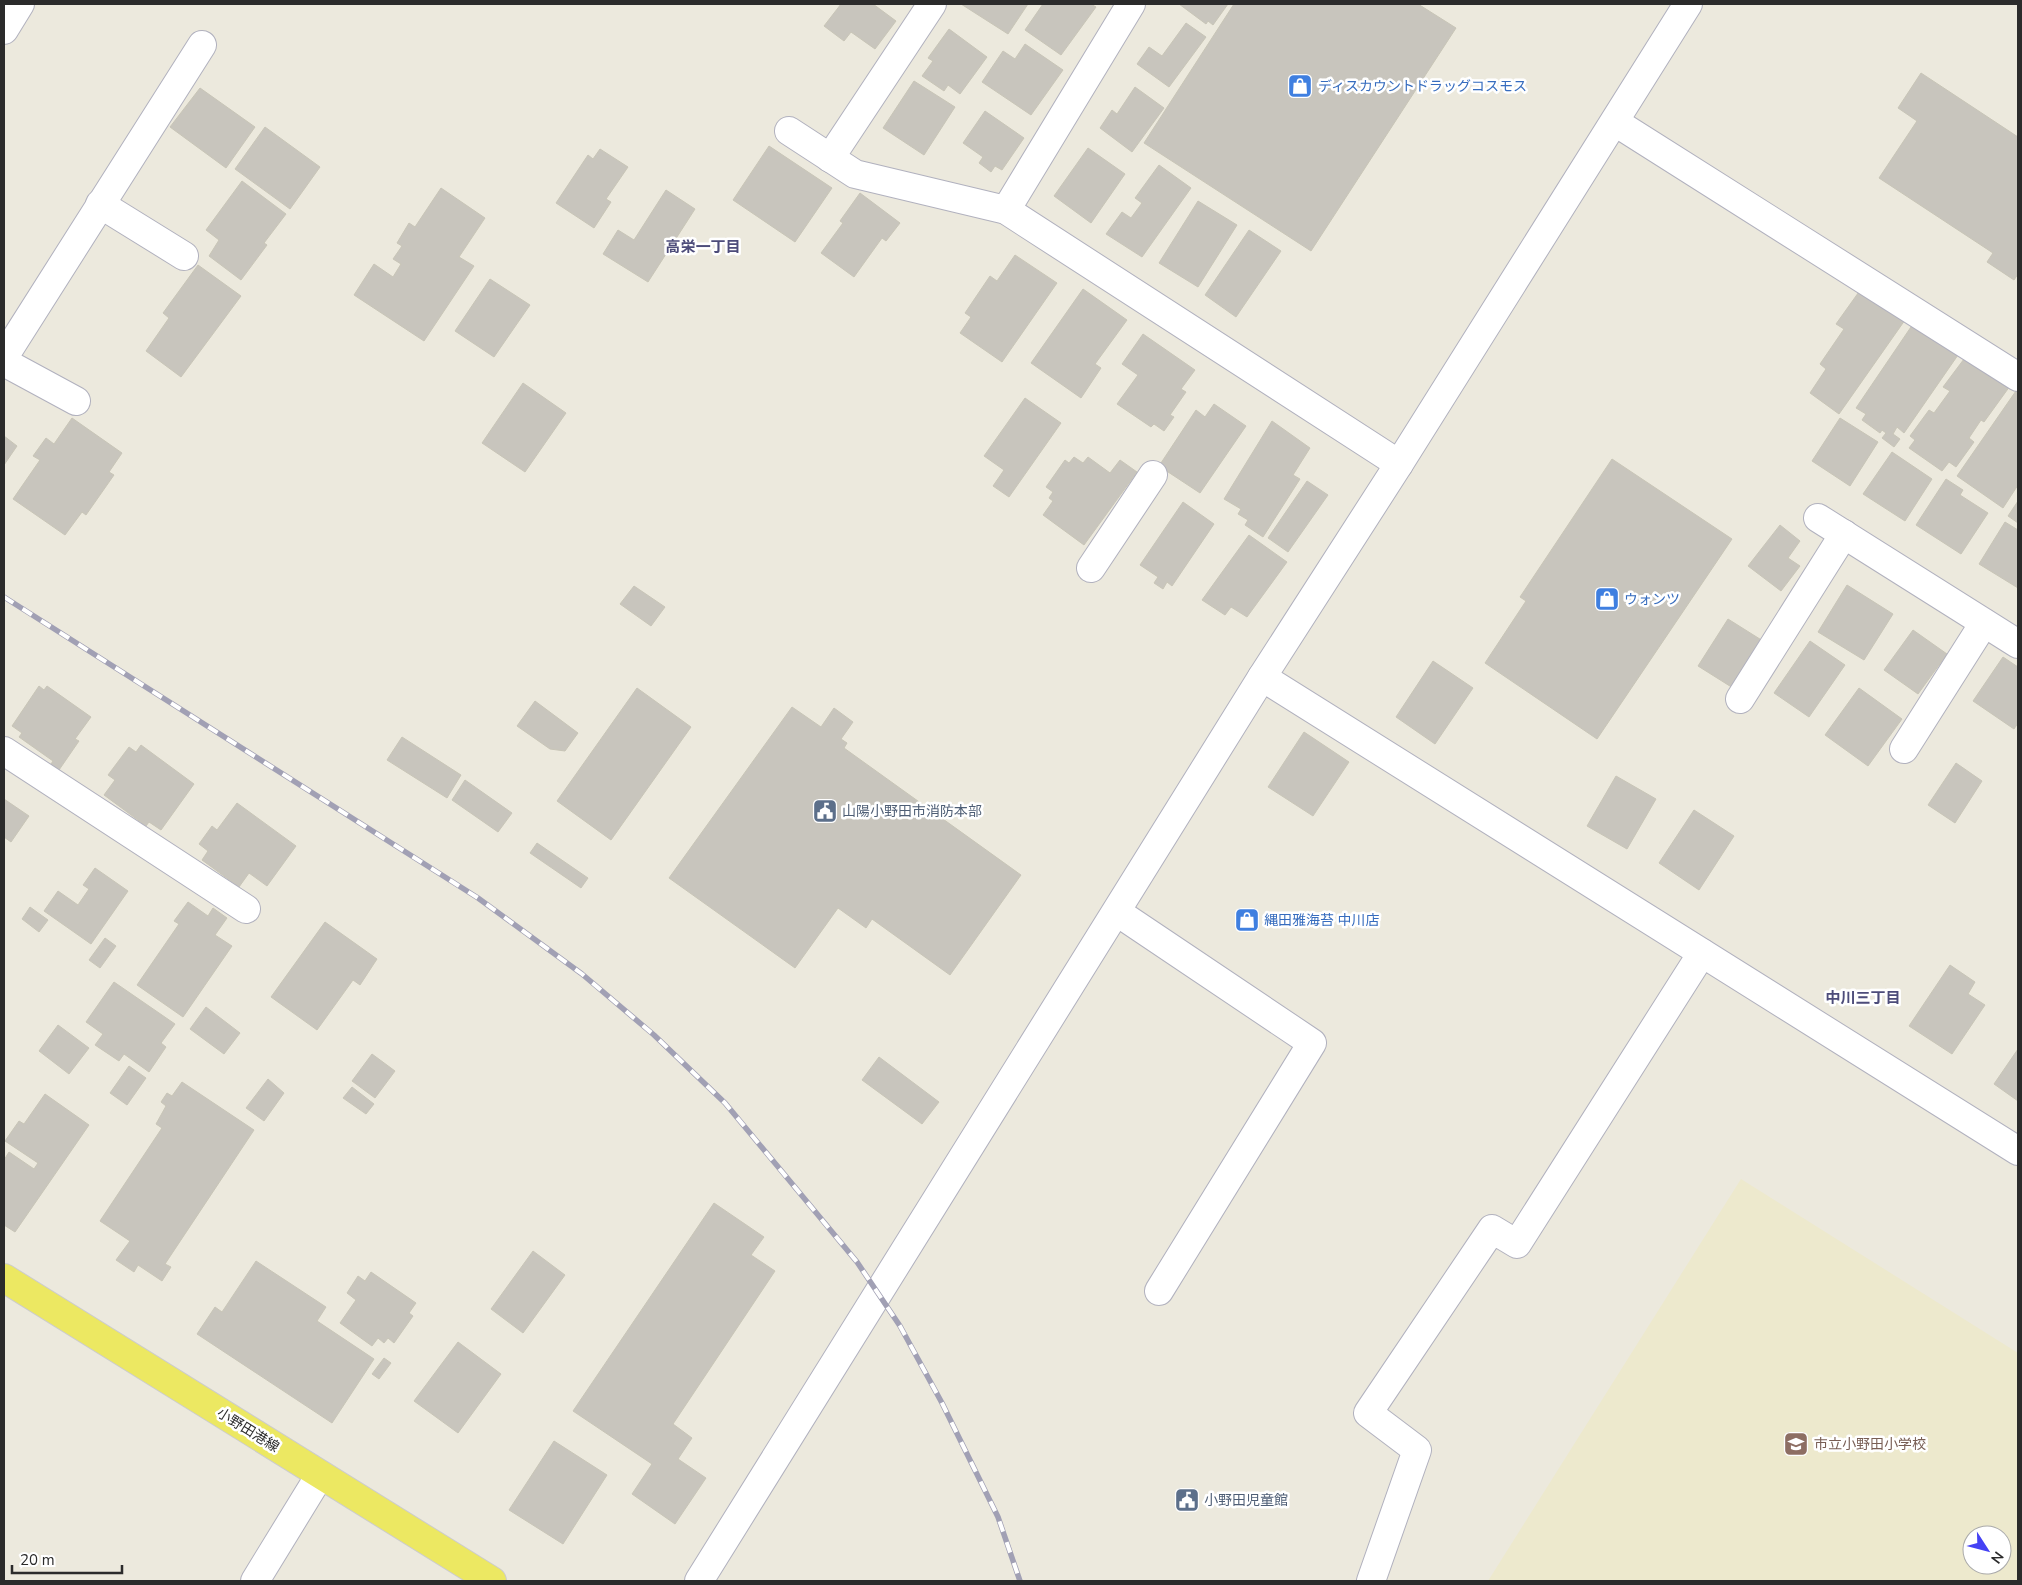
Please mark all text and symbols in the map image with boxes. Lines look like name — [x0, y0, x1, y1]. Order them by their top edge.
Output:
shop icon: ディスカウントドラッグコスモス — [1287, 73, 1313, 99]
place label: ディスカウントドラッグコスモス — [1318, 77, 1527, 96]
district label: 高栄一丁目 — [665, 237, 741, 257]
shop icon: ウォンツ — [1594, 586, 1620, 612]
place label: ウォンツ — [1624, 590, 1680, 609]
public building icon: 山陽小野田市消防本部 — [812, 798, 838, 824]
place label: 山陽小野田市消防本部 — [842, 802, 982, 821]
shop icon: 縄田雅海苔 中川店 — [1234, 907, 1260, 933]
place label: 縄田雅海苔 中川店 — [1264, 911, 1380, 930]
district label: 中川三丁目 — [1825, 988, 1901, 1008]
street label: 小野田港線 — [213, 1403, 283, 1457]
school or university icon: 市立小野田小学校 — [1783, 1431, 1809, 1457]
place label: 市立小野田小学校 — [1814, 1435, 1926, 1454]
public building icon: 小野田児童館 — [1174, 1487, 1200, 1513]
place label: 小野田児童館 — [1204, 1491, 1288, 1510]
north arrow — [1962, 1525, 2012, 1575]
scale bar — [12, 1542, 122, 1574]
text: N — [1986, 1548, 2008, 1567]
text: 20 m — [20, 1550, 55, 1570]

